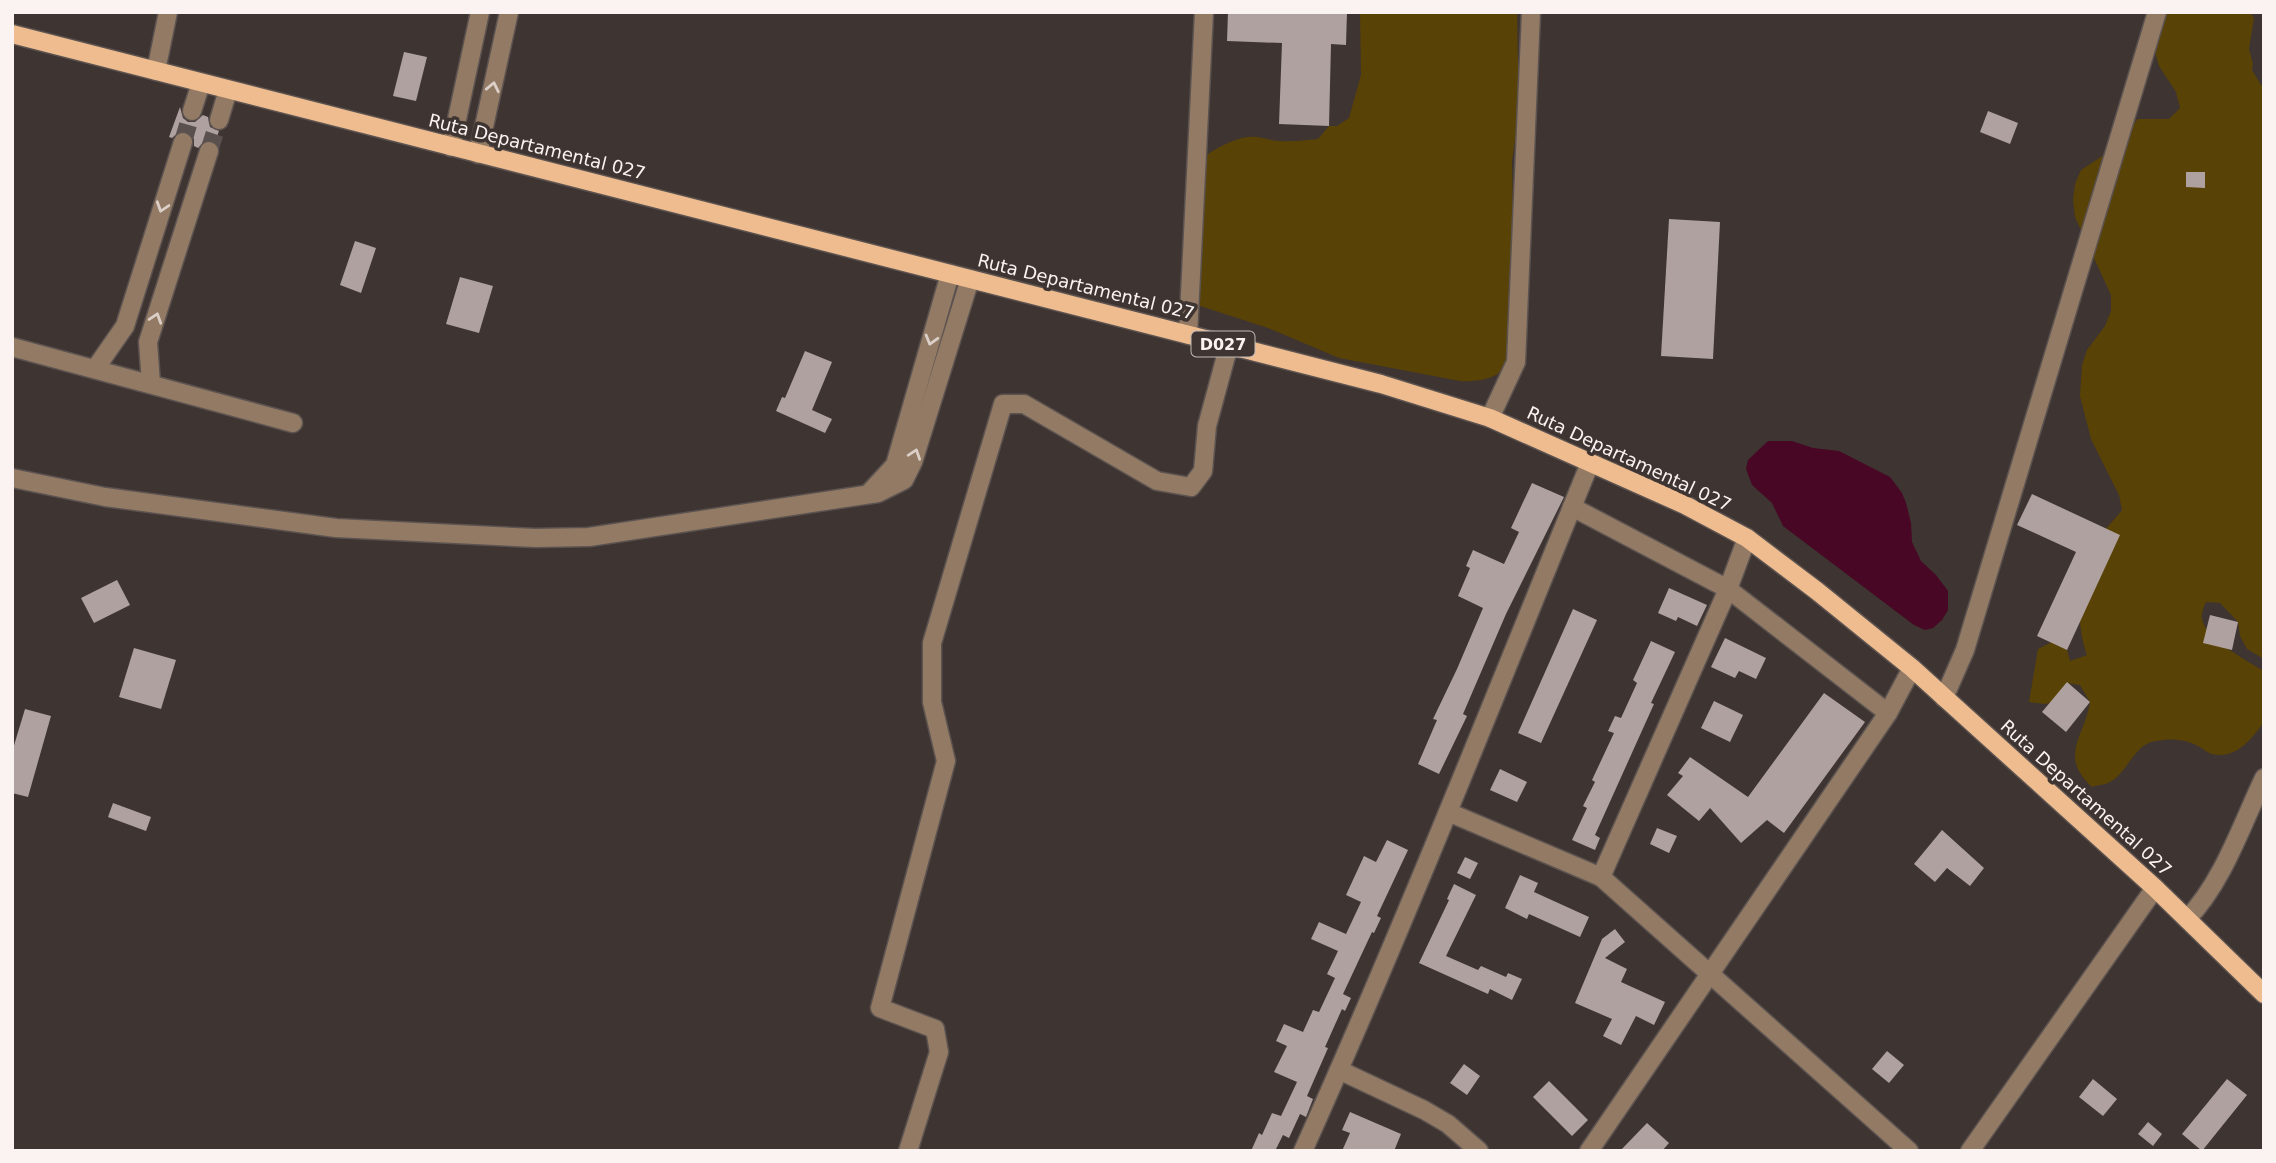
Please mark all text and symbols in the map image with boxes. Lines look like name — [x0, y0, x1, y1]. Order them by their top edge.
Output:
one-way arrow — [484, 81, 499, 93]
street label: Ruta Departamental 027 — [426, 109, 648, 184]
one-way arrow — [156, 200, 170, 213]
street label: Ruta Departamental 027 — [975, 249, 1197, 324]
one-way arrow — [147, 312, 162, 324]
road number: D027 — [1192, 332, 1254, 356]
one-way arrow — [925, 333, 939, 345]
street label: Ruta Departamental 027 — [1524, 402, 1735, 515]
one-way arrow — [907, 448, 921, 460]
street label: Ruta Departamental 027 — [1996, 715, 2176, 880]

